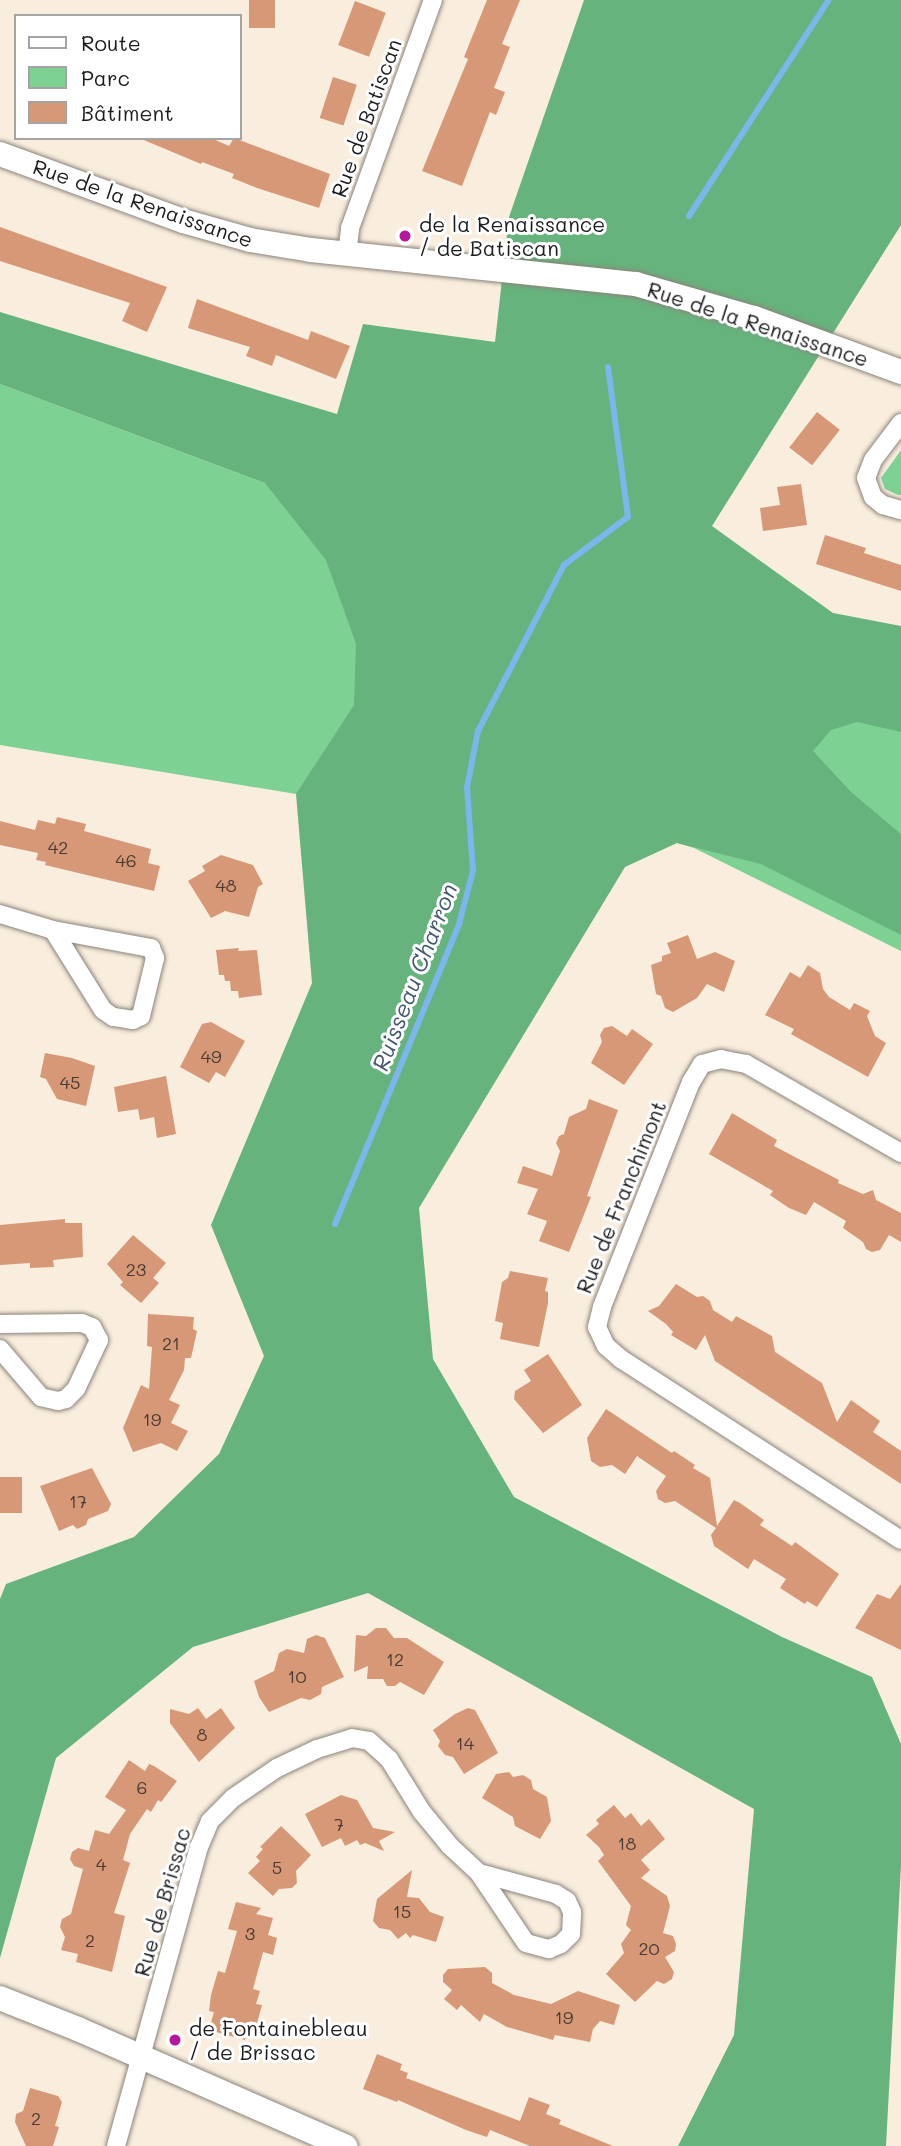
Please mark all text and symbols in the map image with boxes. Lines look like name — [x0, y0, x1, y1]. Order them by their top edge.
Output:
legend — [14, 14, 242, 140]
text: Route — [81, 29, 141, 56]
street label: Rue de Batiscan — [326, 35, 406, 201]
text: Parc — [81, 64, 130, 91]
text: Bâtiment — [81, 99, 173, 126]
street label: Rue de la Renaissance — [30, 154, 256, 252]
place label: de la Renaissance / de Batiscan — [419, 211, 605, 261]
marker: de la Renaissance / de Batiscan — [397, 228, 413, 244]
street label: Rue de la Renaissance — [644, 276, 872, 372]
house number: 42 — [48, 836, 68, 858]
house number: 46 — [115, 849, 137, 871]
house number: 48 — [215, 874, 237, 896]
water label: Ruisseau Charron — [366, 879, 462, 1075]
house number: 49 — [200, 1045, 222, 1067]
house number: 45 — [59, 1071, 81, 1093]
street label: Rue de Franchimont — [571, 1097, 671, 1297]
house number: 23 — [126, 1258, 146, 1280]
house number: 21 — [162, 1332, 180, 1354]
house number: 19 — [143, 1408, 161, 1430]
house number: 17 — [69, 1490, 87, 1512]
house number: 12 — [386, 1648, 404, 1670]
house number: 10 — [287, 1665, 307, 1687]
house number: 8 — [197, 1723, 207, 1745]
house number: 14 — [456, 1732, 474, 1754]
house number: 6 — [137, 1776, 147, 1798]
house number: 7 — [334, 1813, 344, 1835]
street label: Rue de Brissac — [129, 1825, 195, 1979]
house number: 18 — [618, 1832, 636, 1854]
house number: 4 — [96, 1853, 106, 1875]
house number: 5 — [272, 1856, 282, 1878]
house number: 15 — [393, 1900, 411, 1922]
house number: 3 — [245, 1922, 255, 1944]
house number: 2 — [85, 1929, 95, 1951]
house number: 20 — [638, 1937, 660, 1959]
house number: 19 — [555, 2006, 573, 2028]
place label: de Fontainebleau / de Brissac — [189, 2015, 367, 2065]
marker: de Fontainebleau / de Brissac — [167, 2032, 183, 2048]
house number: 2 — [31, 2107, 41, 2129]

